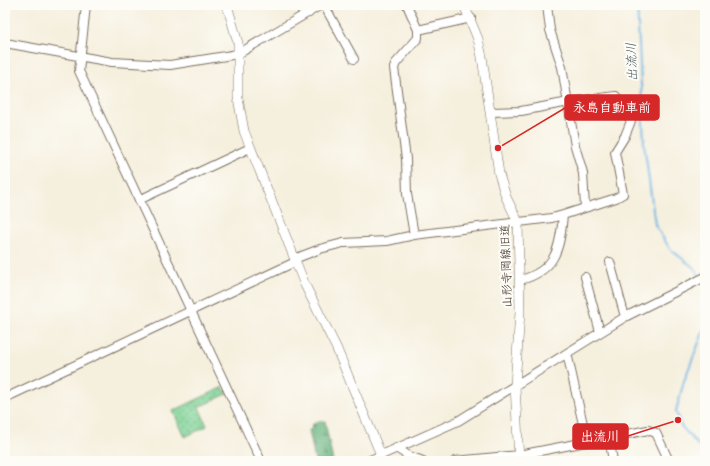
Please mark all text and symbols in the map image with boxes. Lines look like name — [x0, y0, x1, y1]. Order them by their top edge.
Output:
water label: 出流川 — [621, 42, 644, 82]
callout: 永島自動車前 — [565, 95, 659, 120]
text: 永島自動車前 — [573, 98, 651, 119]
street label: 山形寺岡線旧道 — [496, 224, 517, 308]
callout: 出流川 — [573, 424, 628, 449]
text: 出流川 — [580, 427, 620, 448]

